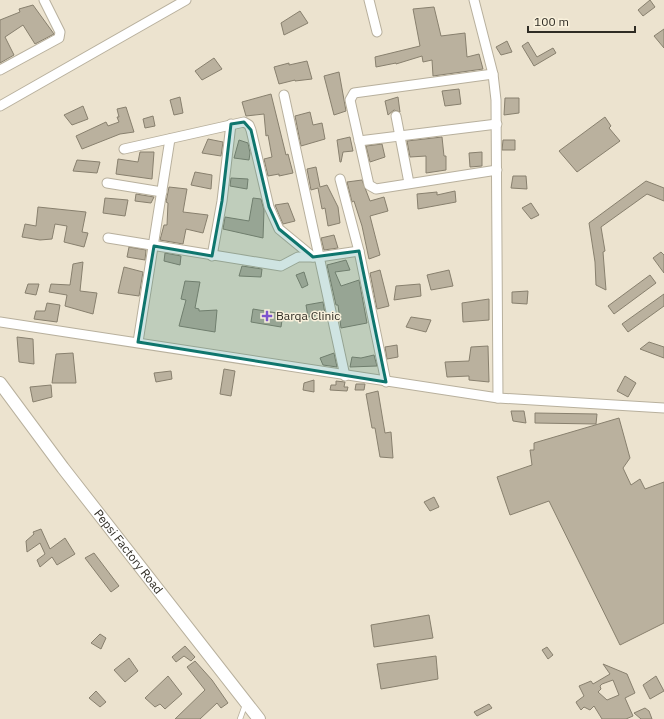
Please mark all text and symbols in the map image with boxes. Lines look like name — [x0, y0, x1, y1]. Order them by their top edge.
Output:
scale bar — [528, 8, 635, 34]
text: 100 m — [534, 14, 569, 29]
place label: Barqa Clinic — [276, 308, 340, 323]
marker: Barqa Clinic — [261, 310, 273, 322]
street label: Pepsi Factory Road — [91, 506, 166, 597]

